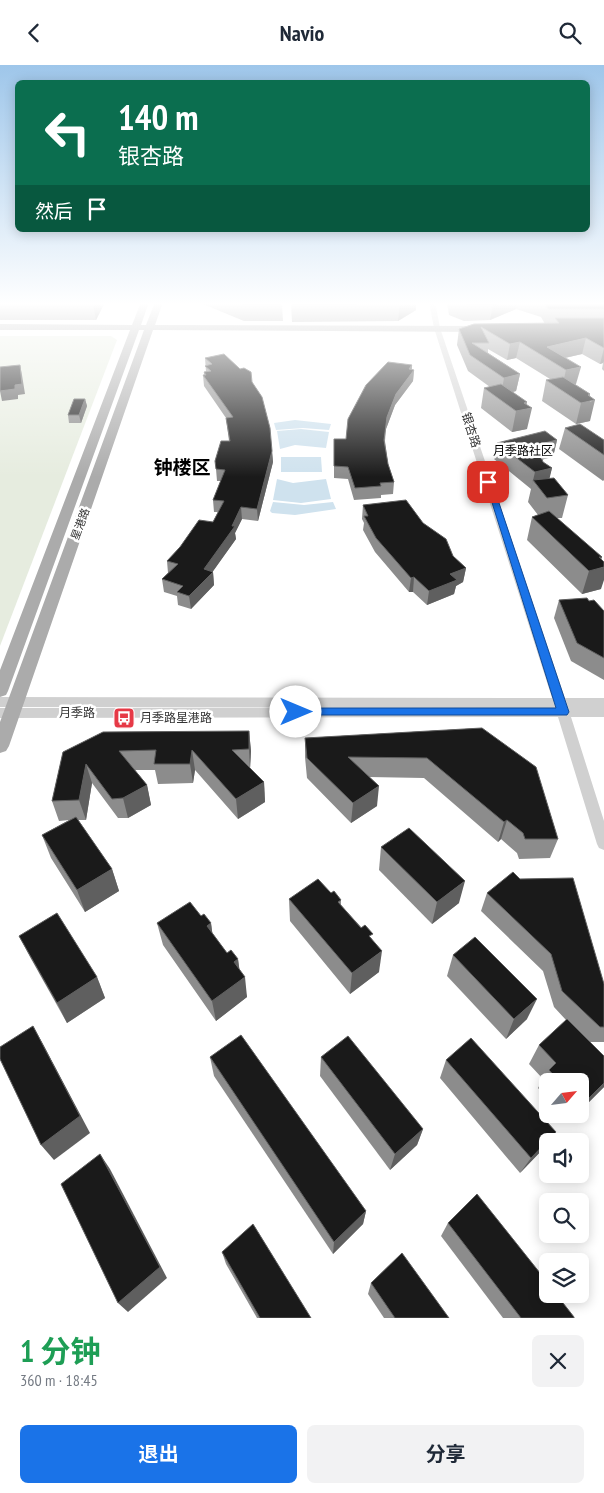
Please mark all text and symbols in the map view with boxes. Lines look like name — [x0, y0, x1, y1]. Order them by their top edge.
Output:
icon: back — [20, 19, 48, 47]
text: Navio — [280, 19, 324, 47]
icon: search — [556, 19, 584, 47]
text: 140 m — [118, 94, 199, 140]
icon: left — [35, 100, 100, 165]
text: 银杏路 — [118, 142, 184, 170]
icon: arrive — [83, 195, 111, 223]
text: 然后 — [35, 199, 73, 223]
street label: 银杏路 — [459, 410, 484, 449]
district label: 月季路社区 — [493, 443, 553, 458]
district label: 钟楼区 — [153, 455, 211, 479]
pin — [467, 461, 509, 503]
icon: arrive — [474, 468, 502, 496]
street label: 星港路 — [68, 506, 92, 542]
position arrow — [269, 685, 321, 737]
street label: 月季路 — [59, 705, 95, 720]
bus stop icon: 月季路星港路 — [112, 706, 136, 730]
place label: 月季路星港路 — [140, 710, 212, 725]
north arrow — [539, 1073, 589, 1123]
map controls — [539, 1073, 589, 1303]
button: sound — [539, 1133, 589, 1183]
button: search — [539, 1193, 589, 1243]
button: layers — [539, 1253, 589, 1303]
text: 1 分钟 — [20, 1331, 101, 1370]
button: close — [532, 1335, 584, 1387]
text: 360 m · 18:45 — [20, 1370, 98, 1390]
button: 退出 — [20, 1425, 297, 1483]
button: 分享 — [307, 1425, 584, 1483]

